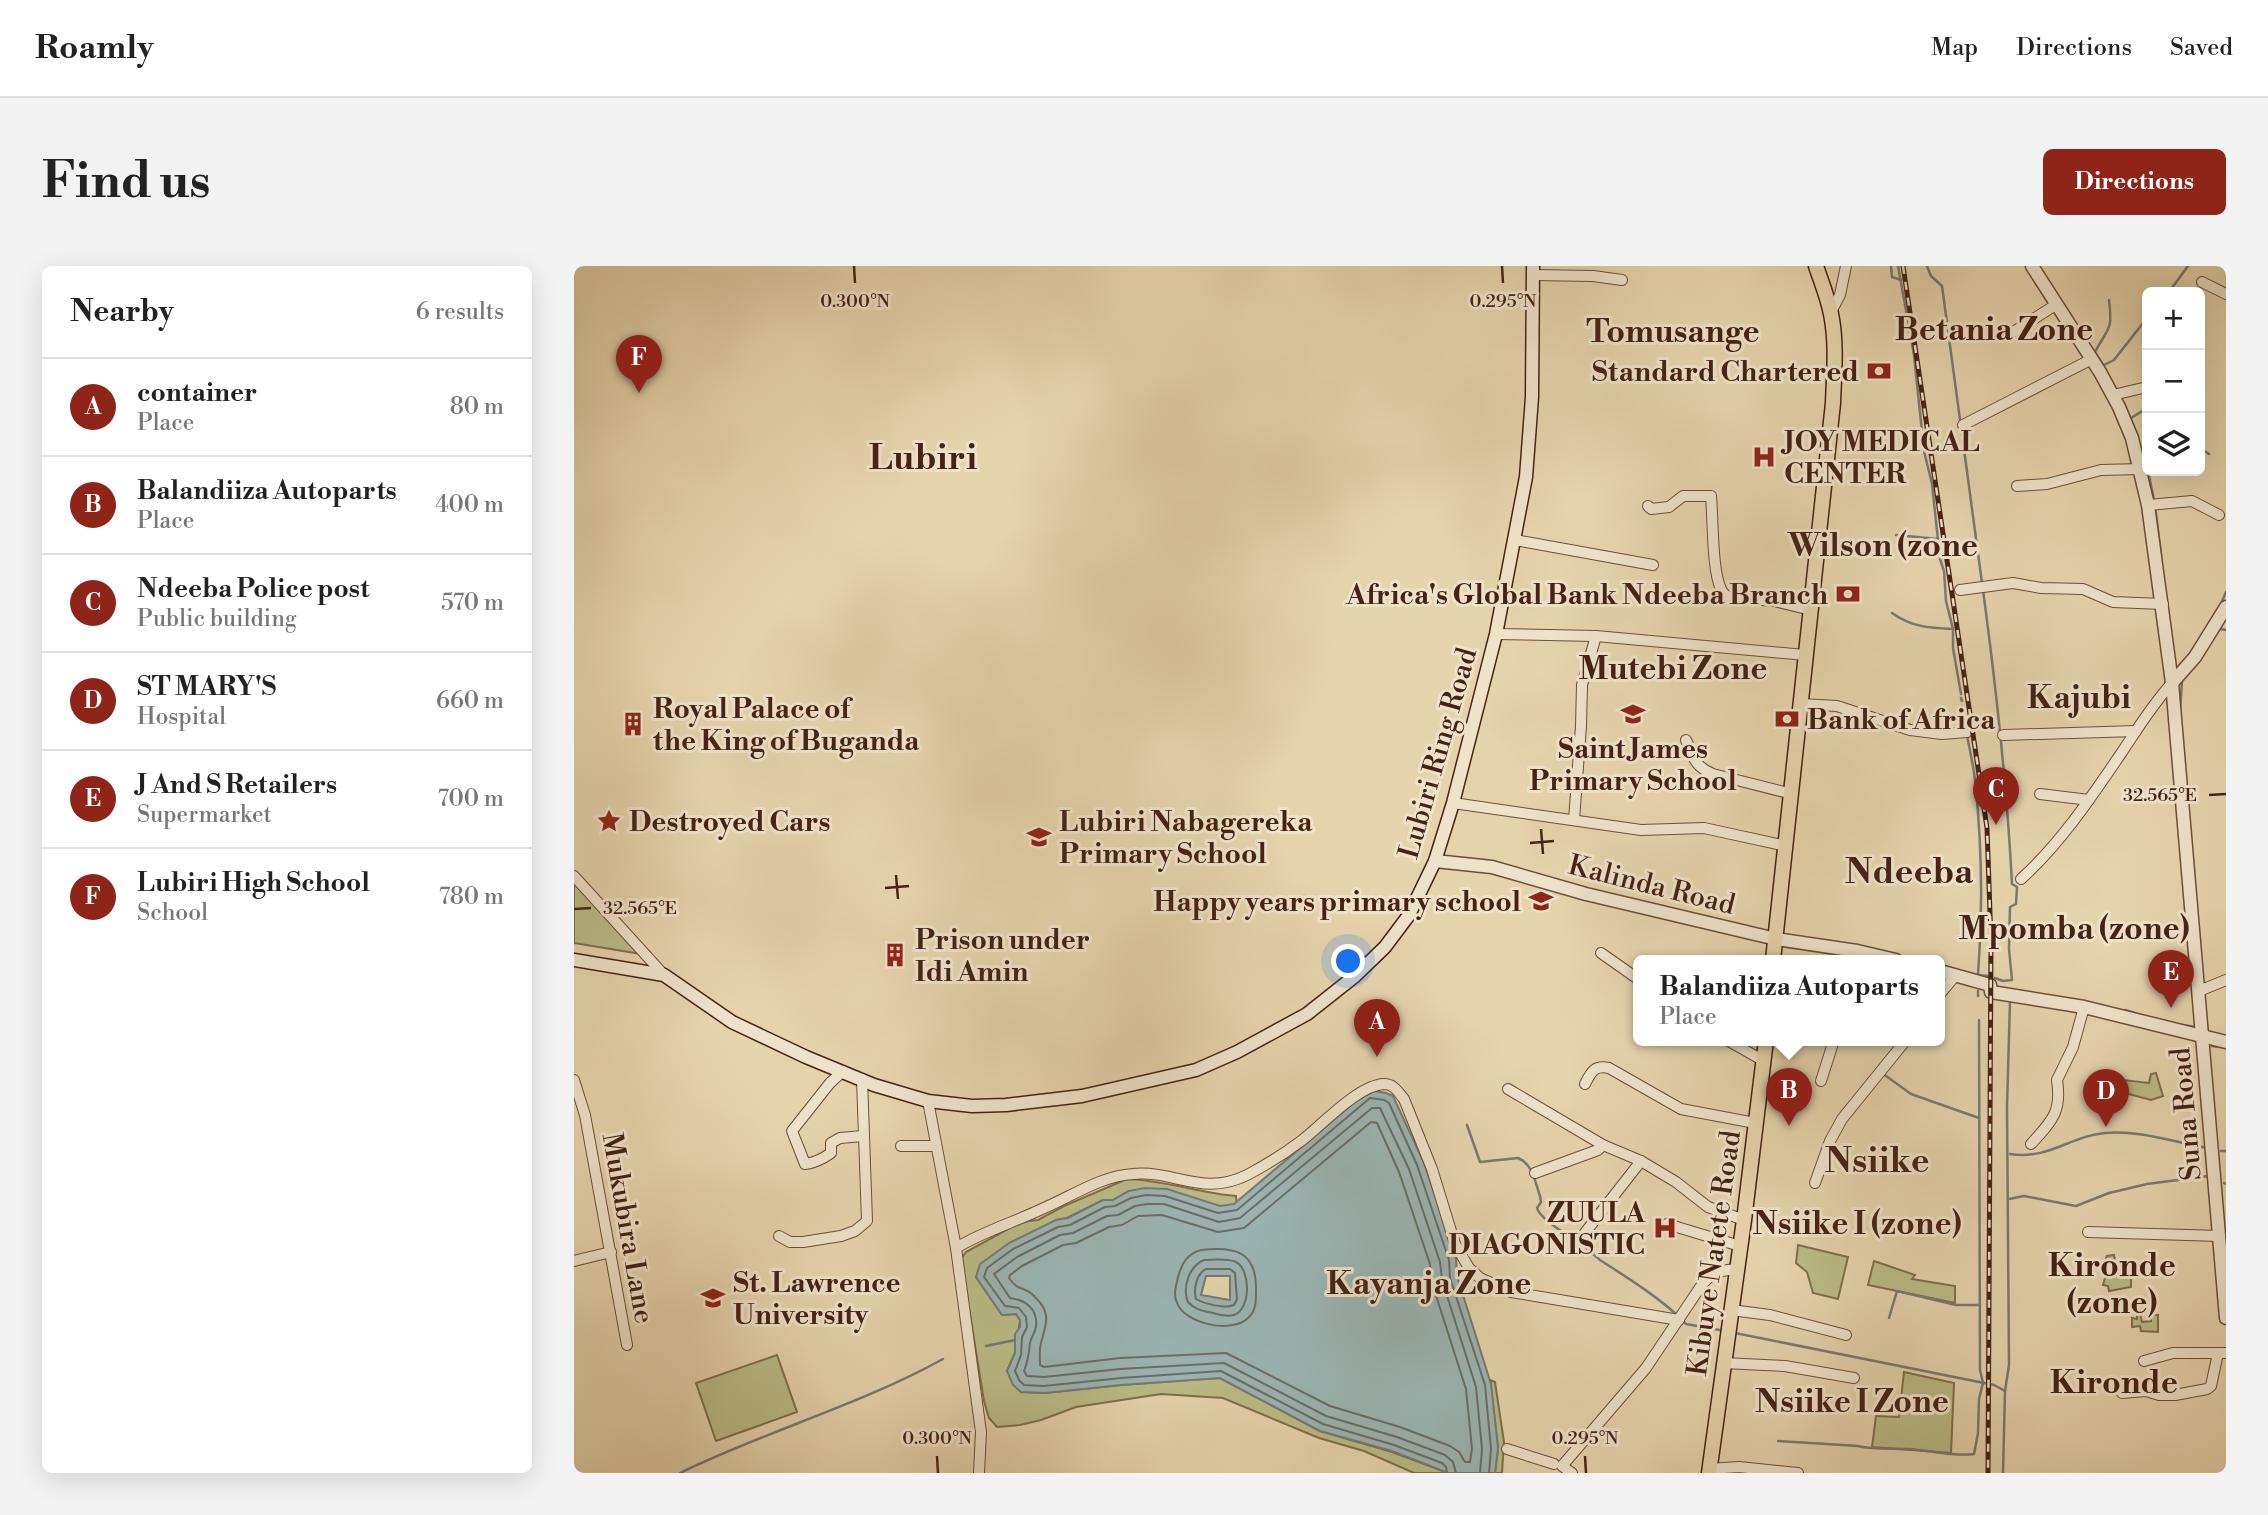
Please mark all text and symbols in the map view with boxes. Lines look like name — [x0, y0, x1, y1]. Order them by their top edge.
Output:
text: Roamly — [35, 28, 154, 69]
text: Map — [1931, 33, 1978, 63]
text: Directions — [2016, 33, 2132, 63]
text: Saved — [2170, 33, 2233, 63]
button: Directions — [2043, 149, 2226, 215]
text: Find us — [42, 152, 211, 213]
map controls — [2142, 287, 2205, 476]
button: + — [2142, 287, 2205, 350]
text: 0.300°N — [820, 290, 890, 313]
text: 0.295°N — [1469, 290, 1537, 313]
text: Nearby — [70, 293, 174, 331]
text: 6 results — [416, 298, 504, 326]
district label: Betania Zone — [1895, 310, 2093, 350]
district label: Tomusange — [1586, 312, 1760, 352]
pin: F — [616, 335, 662, 393]
button: − — [2142, 350, 2205, 413]
place label: Standard Chartered — [1592, 355, 1859, 390]
bank icon: Standard Chartered — [1865, 357, 1893, 385]
text: container — [137, 377, 257, 409]
text: A — [85, 393, 101, 421]
text: 80 m — [450, 393, 504, 421]
text: Place — [137, 409, 194, 437]
button: layers — [2142, 413, 2205, 476]
place label: JOY MEDICAL CENTER — [1780, 425, 1980, 492]
district label: Lubiri — [869, 437, 977, 480]
hospital icon: JOY MEDICAL CENTER — [1750, 443, 1778, 471]
text: Balandiiza Autoparts — [137, 475, 397, 507]
text: B — [84, 491, 102, 519]
text: 400 m — [435, 491, 504, 519]
text: Place — [137, 507, 194, 535]
district label: Wilson (zone — [1787, 526, 1978, 566]
text: Ndeeba Police post — [137, 573, 369, 605]
place label: Africa's Global Bank Ndeeba Branch — [1345, 578, 1828, 613]
bank icon: Africa's Global Bank Ndeeba Branch — [1834, 580, 1862, 608]
text: C — [85, 589, 101, 617]
text: 570 m — [441, 589, 504, 617]
text: Public building — [137, 605, 297, 633]
street label: Lubiri Ring Road — [1392, 644, 1485, 863]
district label: Mutebi Zone — [1579, 649, 1767, 689]
text: ST MARY'S — [137, 671, 276, 703]
district label: Kajubi — [2027, 678, 2131, 718]
text: D — [84, 687, 102, 715]
text: 660 m — [436, 687, 504, 715]
place label: Royal Palace of the King of Buganda — [653, 692, 920, 759]
school or university icon: Saint James Primary School — [1619, 700, 1647, 728]
text: Hospital — [137, 703, 226, 731]
place label: Bank of Africa — [1807, 703, 1996, 738]
bank icon: Bank of Africa — [1773, 705, 1801, 733]
building icon: Royal Palace of the King of Buganda — [619, 710, 647, 738]
place label: Saint James Primary School — [1529, 732, 1737, 799]
pin: C — [1973, 767, 2019, 825]
text: J And S Retailers — [137, 769, 337, 801]
text: 32.565°E — [2123, 784, 2197, 807]
text: E — [85, 785, 101, 813]
text: 700 m — [438, 785, 504, 813]
text: Supermarket — [137, 801, 272, 829]
place label: Destroyed Cars — [629, 805, 830, 840]
place label: Lubiri Nabagereka Primary School — [1059, 805, 1313, 872]
place icon: Destroyed Cars — [595, 807, 623, 835]
school or university icon: Lubiri Nabagereka Primary School — [1025, 823, 1053, 851]
street label: Kalinda Road — [1565, 848, 1739, 923]
district label: Ndeeba — [1845, 851, 1974, 894]
text: Lubiri High School — [137, 867, 370, 899]
text: F — [85, 883, 101, 911]
text: 780 m — [439, 883, 504, 911]
place label: Happy years primary school — [1153, 885, 1521, 920]
school or university icon: Happy years primary school — [1527, 887, 1555, 915]
text: 32.565°E — [603, 897, 677, 920]
text: School — [137, 899, 208, 927]
district label: Mpomba (zone) — [1958, 909, 2190, 949]
place label: Prison under Idi Amin — [915, 923, 1090, 990]
building icon: Prison under Idi Amin — [881, 941, 909, 969]
your location — [1331, 944, 1365, 978]
pin: E — [2148, 950, 2194, 1008]
popup — [1633, 955, 1945, 1046]
text: Balandiiza Autoparts — [1659, 971, 1919, 1003]
pin: A — [1354, 999, 1400, 1057]
text: Place — [1659, 1003, 1717, 1031]
street label: Suna Road — [2163, 1046, 2210, 1182]
pin: B — [1766, 1068, 1812, 1126]
pin: D — [2083, 1069, 2129, 1127]
street label: Kibuye Natete Road — [1680, 1128, 1749, 1378]
street label: Mukubira Lane — [594, 1130, 661, 1326]
district label: Nsiike — [1825, 1140, 1929, 1183]
place label: ZUULA DIAGONISTIC — [1448, 1196, 1646, 1263]
district label: Nsiike I (zone) — [1752, 1204, 1962, 1244]
hospital icon: ZUULA DIAGONISTIC — [1651, 1214, 1679, 1242]
district label: Kironde (zone) — [2048, 1246, 2176, 1323]
district label: Kayanja Zone — [1327, 1264, 1531, 1304]
place label: St. Lawrence University — [733, 1266, 901, 1333]
school or university icon: St. Lawrence University — [699, 1284, 727, 1312]
district label: Kironde — [2050, 1363, 2178, 1403]
district label: Nsiike I Zone — [1755, 1382, 1949, 1422]
text: 0.300°N — [902, 1427, 972, 1450]
text: 0.295°N — [1551, 1427, 1619, 1450]

